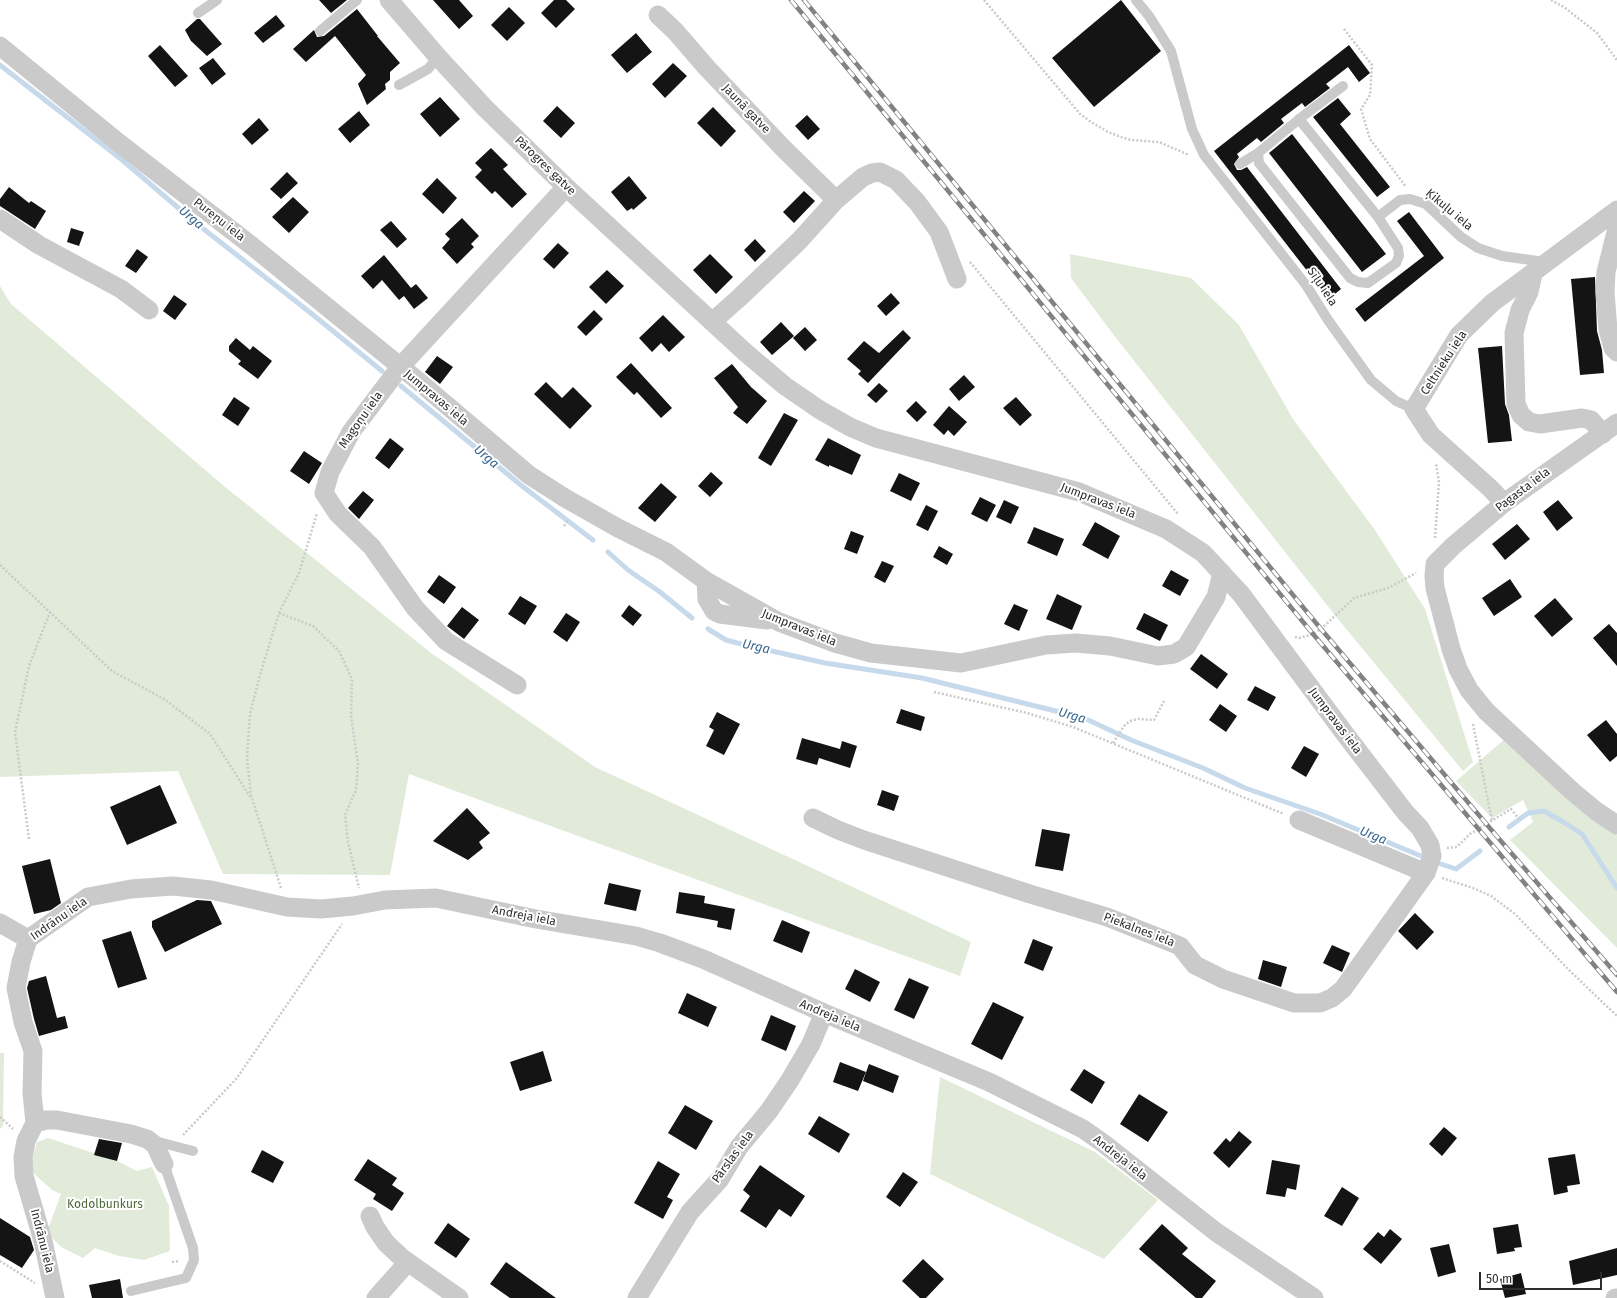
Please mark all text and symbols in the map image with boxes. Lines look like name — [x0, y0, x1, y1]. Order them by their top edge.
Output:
street label: Jaunā gatve — [719, 81, 773, 137]
street label: Pārogres gatve — [512, 133, 578, 199]
street label: Ķikuļu iela — [1423, 186, 1475, 234]
street label: Pureņu iela — [190, 195, 248, 245]
water label: Urga — [175, 203, 207, 233]
street label: Sīļu iela — [1304, 265, 1340, 309]
street label: Celtnieku iela — [1418, 328, 1470, 398]
street label: Jumpravas iela — [401, 367, 471, 429]
street label: Magoņu iela — [336, 389, 386, 451]
water label: Urga — [470, 442, 502, 472]
street label: Pagasta iela — [1493, 465, 1553, 515]
street label: Jumpravas iela — [1058, 480, 1138, 522]
street label: Jumpravas iela — [759, 606, 839, 650]
water label: Urga — [741, 636, 771, 658]
street label: Jumpravas iela — [1305, 685, 1365, 757]
water label: Urga — [1056, 705, 1088, 727]
water label: Urga — [1357, 824, 1389, 848]
street label: Indrānu iela — [28, 894, 90, 944]
street label: Andreja iela — [491, 903, 557, 929]
street label: Piekalnes iela — [1101, 910, 1177, 950]
street label: Andreja iela — [797, 997, 863, 1035]
street label: Pārslas iela — [709, 1128, 757, 1186]
street label: Andreja iela — [1090, 1132, 1150, 1184]
park label: Kodolbunkurs — [67, 1198, 143, 1212]
street label: Indrānu iela — [27, 1207, 57, 1275]
scale bar — [1481, 1264, 1604, 1290]
text: 50 m — [1486, 1272, 1512, 1286]

